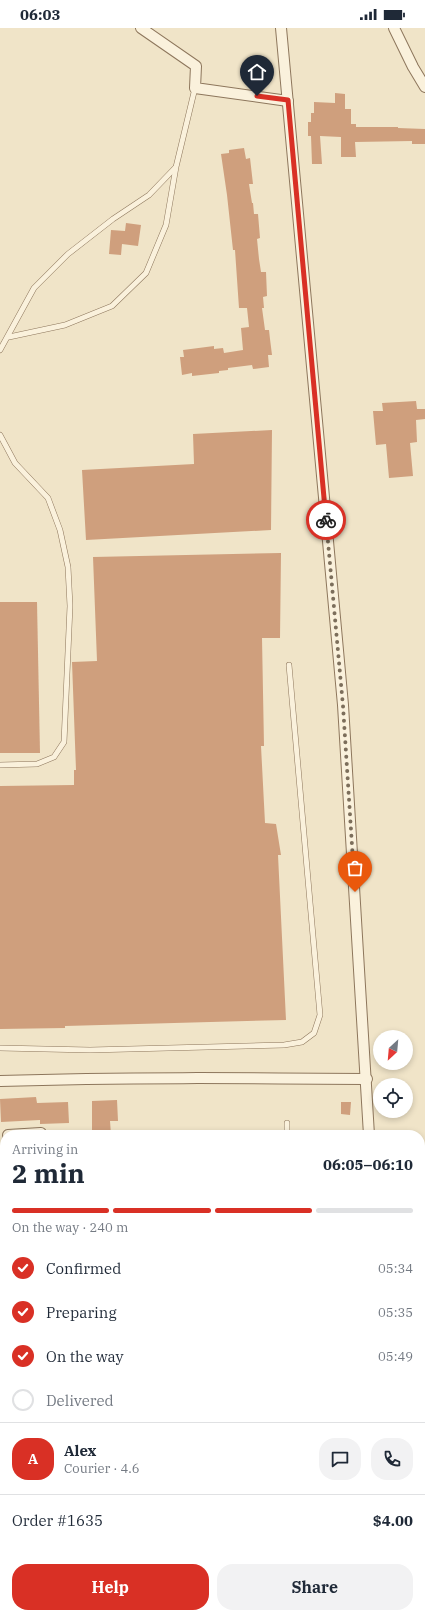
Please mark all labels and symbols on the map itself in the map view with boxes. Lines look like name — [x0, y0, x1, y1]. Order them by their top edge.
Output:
pin — [240, 55, 274, 96]
courier — [306, 500, 346, 540]
pin — [338, 851, 372, 892]
north arrow — [373, 1030, 413, 1070]

